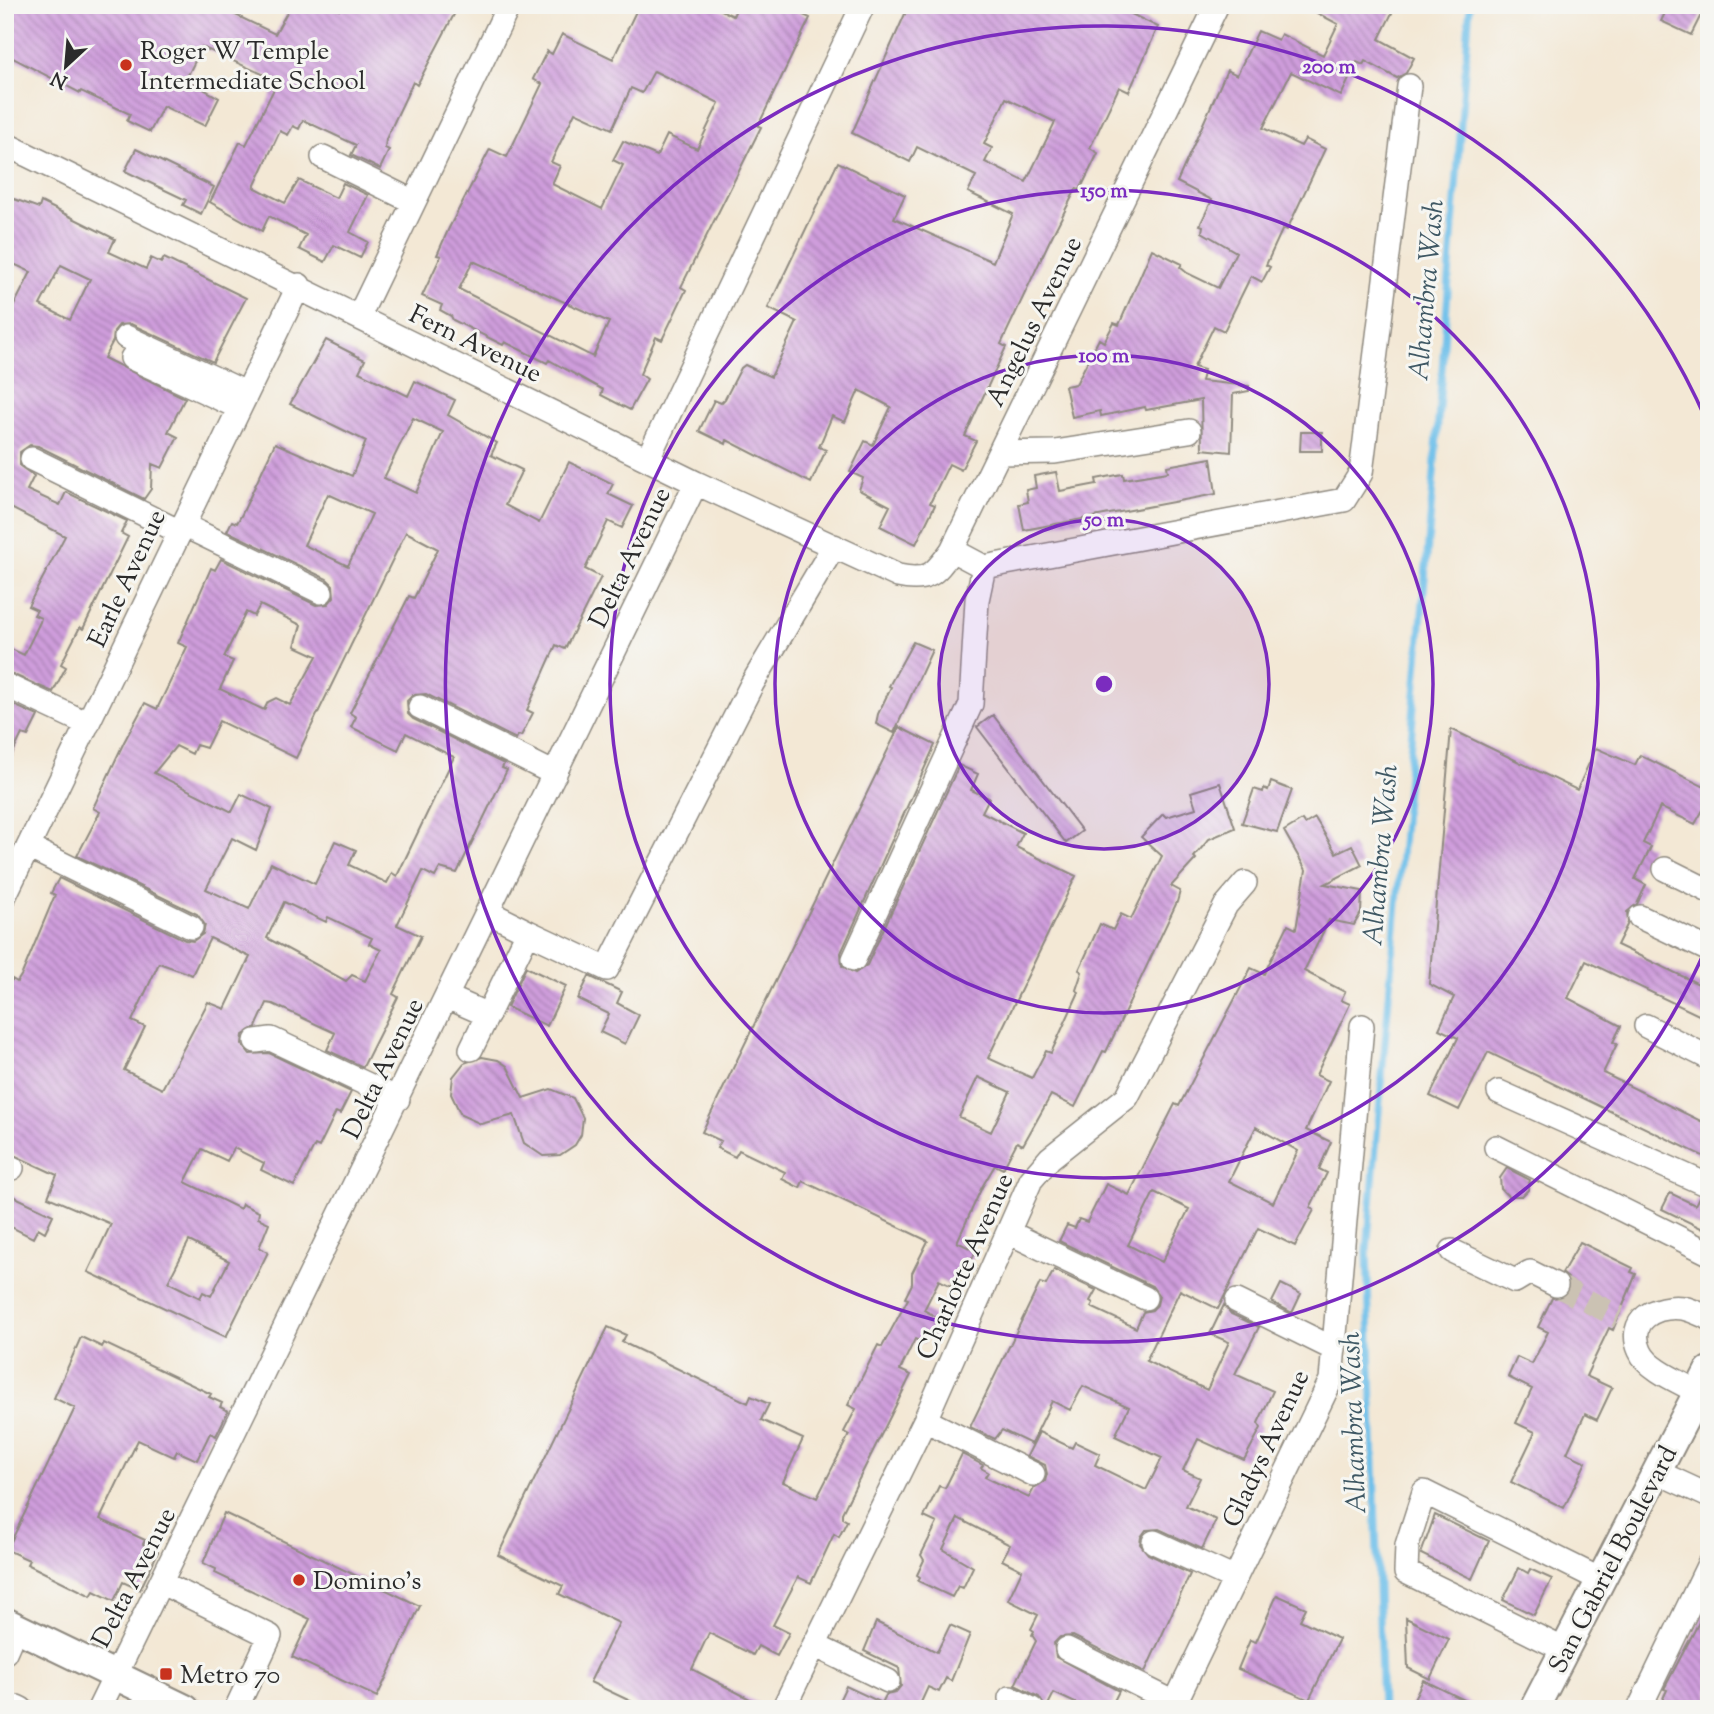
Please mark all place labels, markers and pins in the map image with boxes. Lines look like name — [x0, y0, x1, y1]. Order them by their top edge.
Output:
place label: Roger W Temple Intermediate School — [140, 34, 366, 101]
marker: Roger W Temple Intermediate School — [118, 57, 134, 73]
centre of rings — [1092, 672, 1116, 696]
place label: Domino's — [313, 1564, 422, 1601]
marker: Domino's — [291, 1572, 307, 1588]
place label: Metro 70 — [180, 1658, 280, 1695]
marker: Metro 70 — [158, 1666, 174, 1682]

